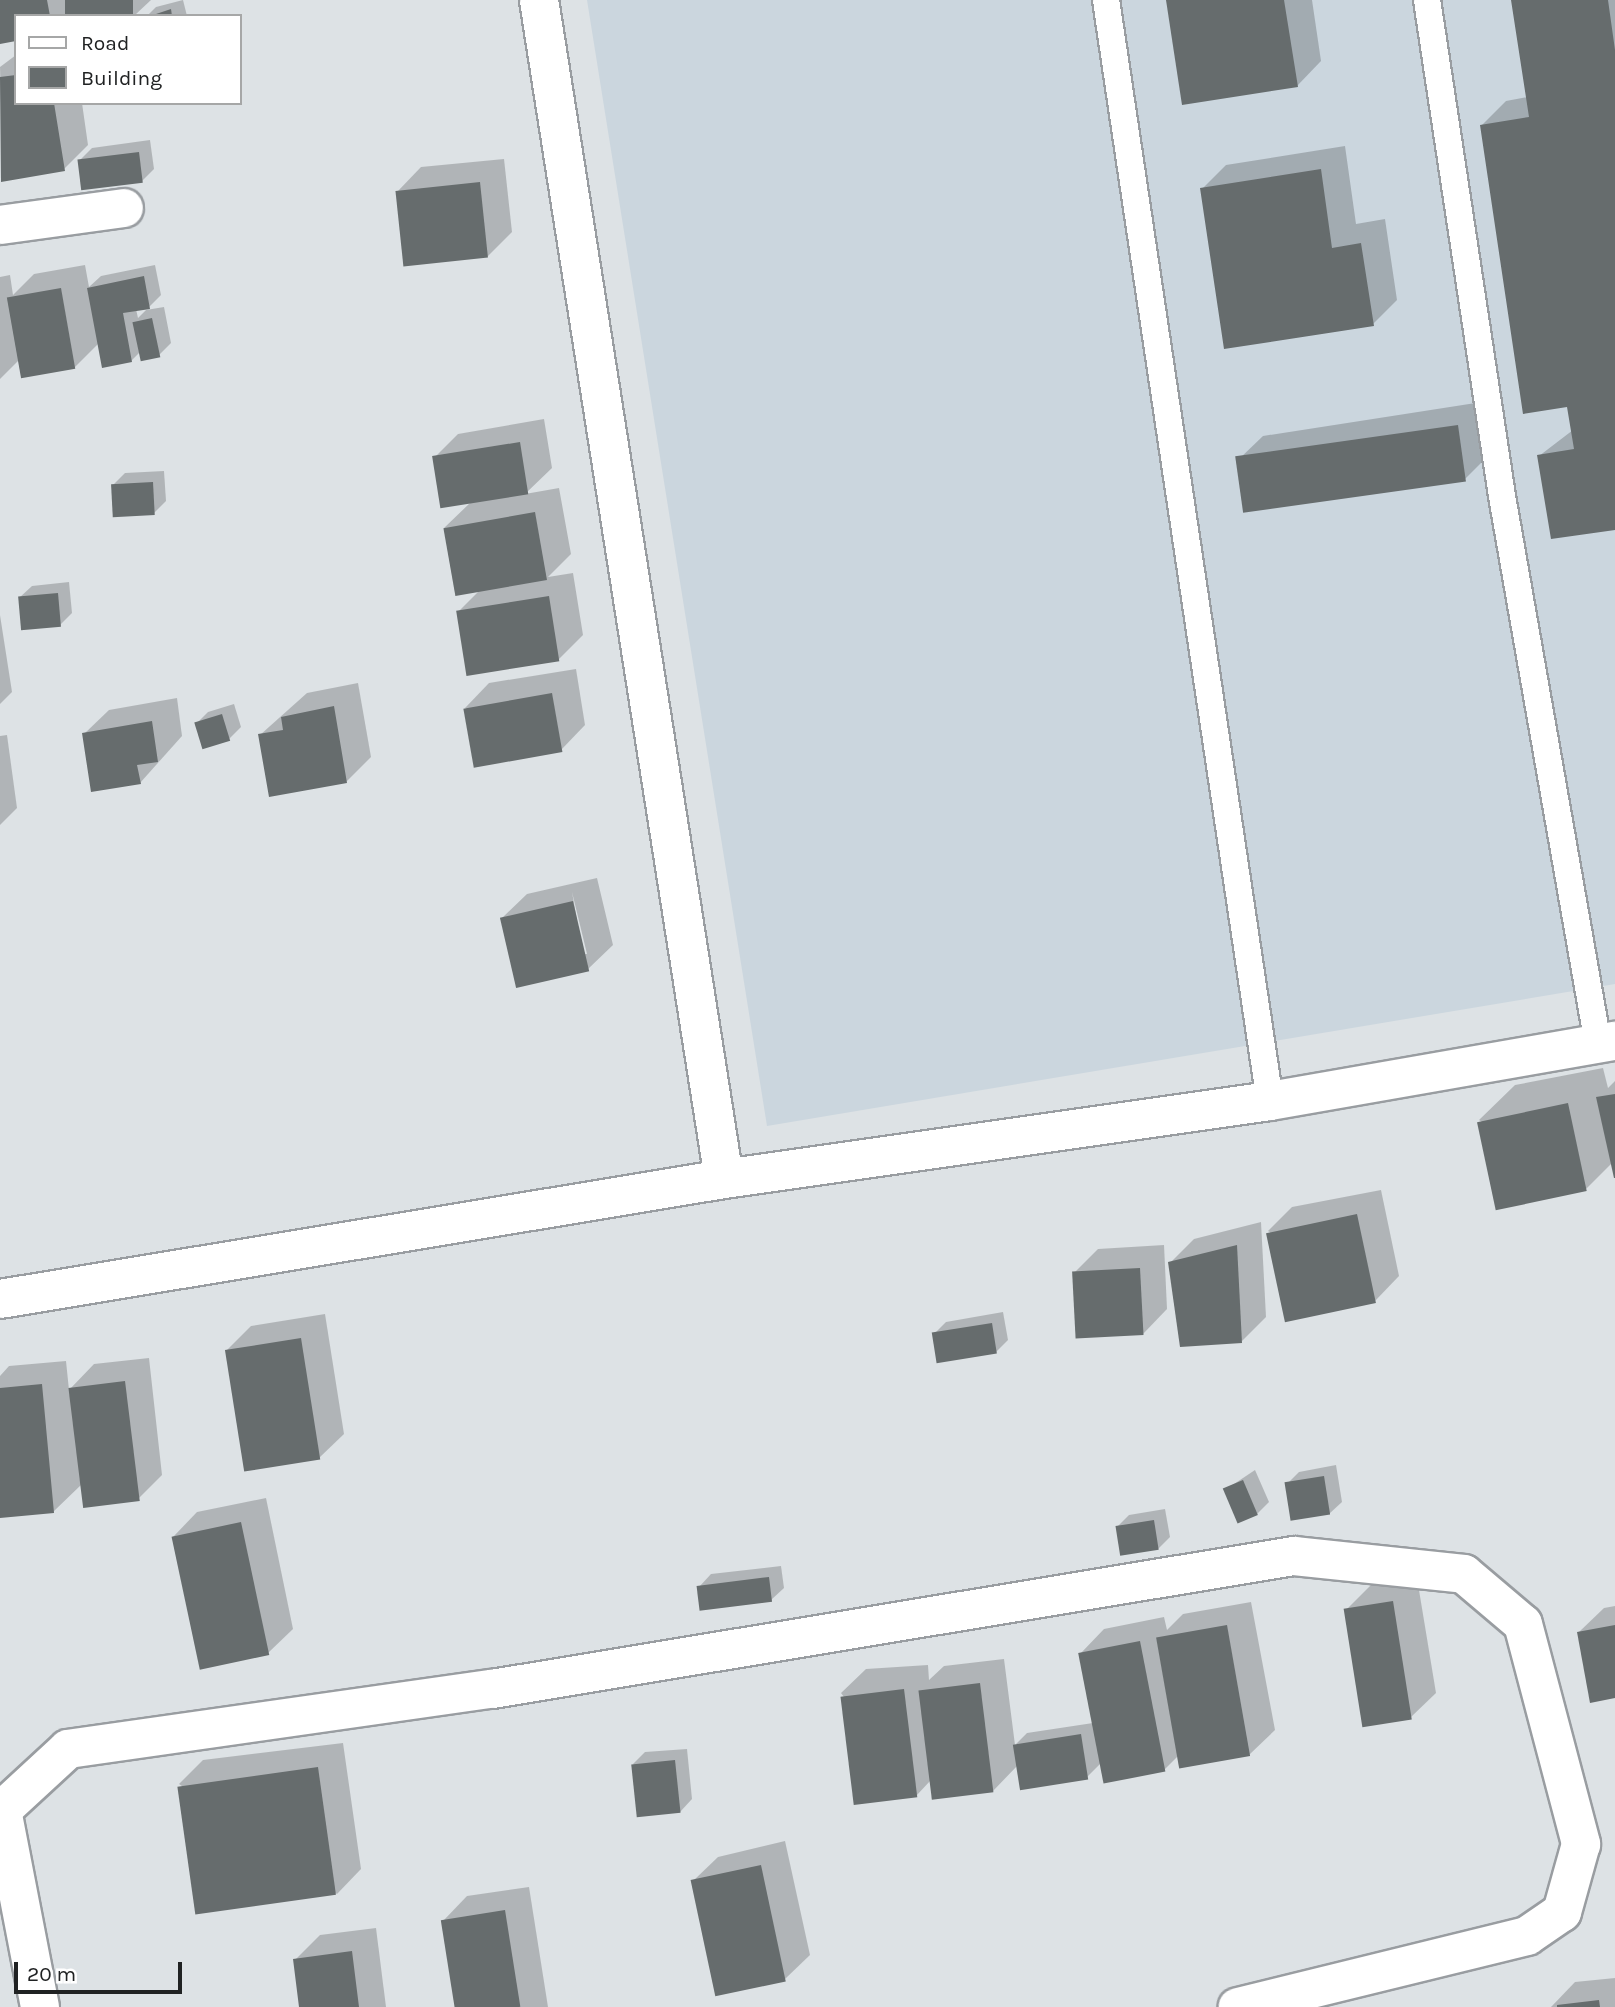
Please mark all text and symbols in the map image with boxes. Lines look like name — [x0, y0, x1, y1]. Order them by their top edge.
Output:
legend — [14, 14, 242, 105]
text: Road — [81, 31, 129, 55]
text: Building — [81, 66, 162, 90]
scale bar — [18, 1948, 186, 1992]
text: 20 m — [27, 1962, 76, 1986]

